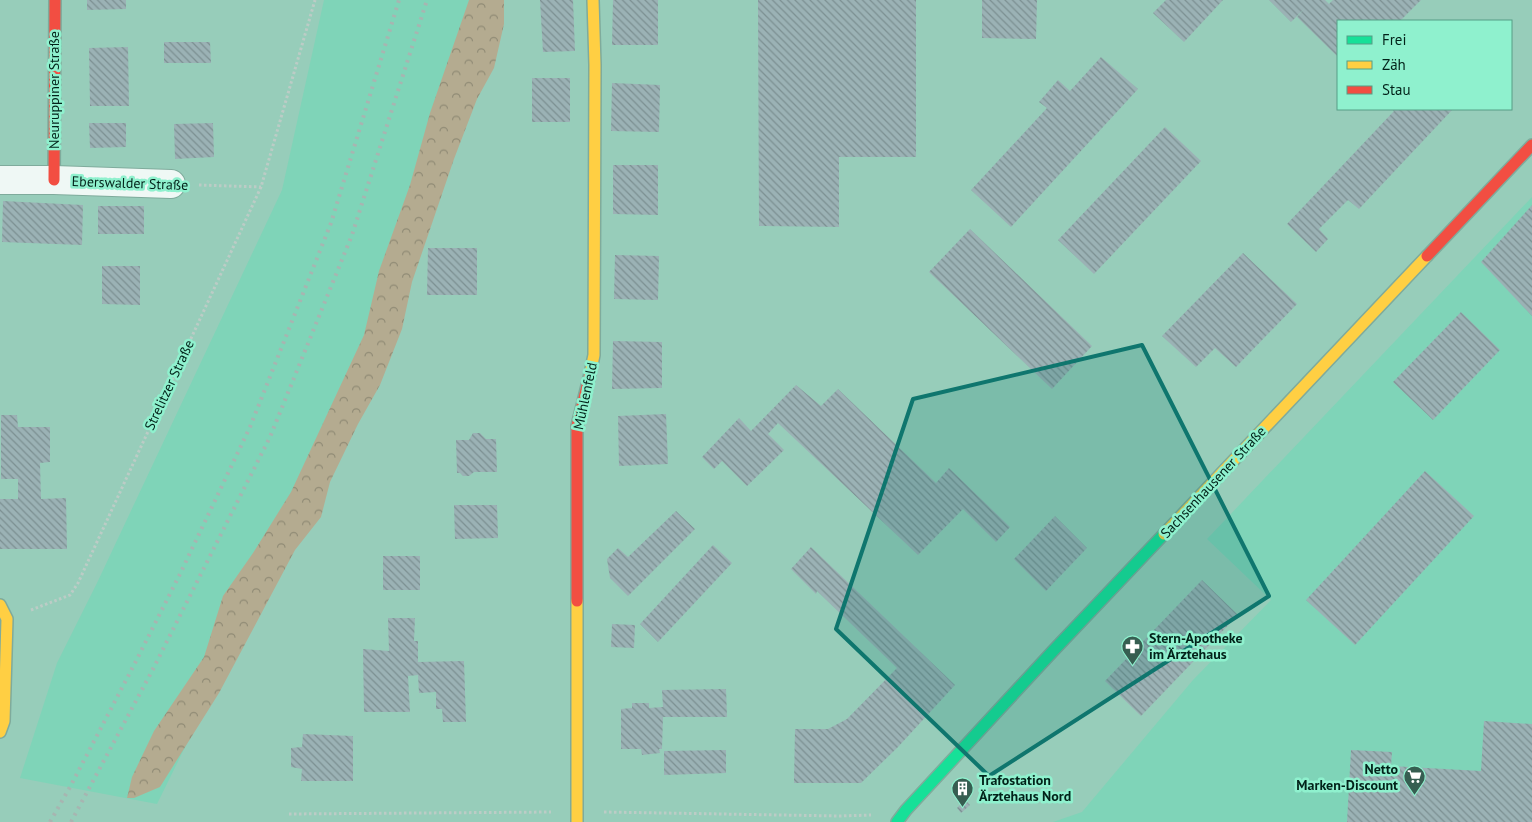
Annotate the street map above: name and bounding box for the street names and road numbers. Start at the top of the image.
street label: Neuruppiner Straße [45,31,63,149]
street label: Eberswalder Straße [71,172,189,194]
street label: Strelitzer Straße [140,337,198,433]
street label: Mühlenfeld [569,361,601,431]
street label: Sachsenhausener Straße [1156,422,1270,542]

